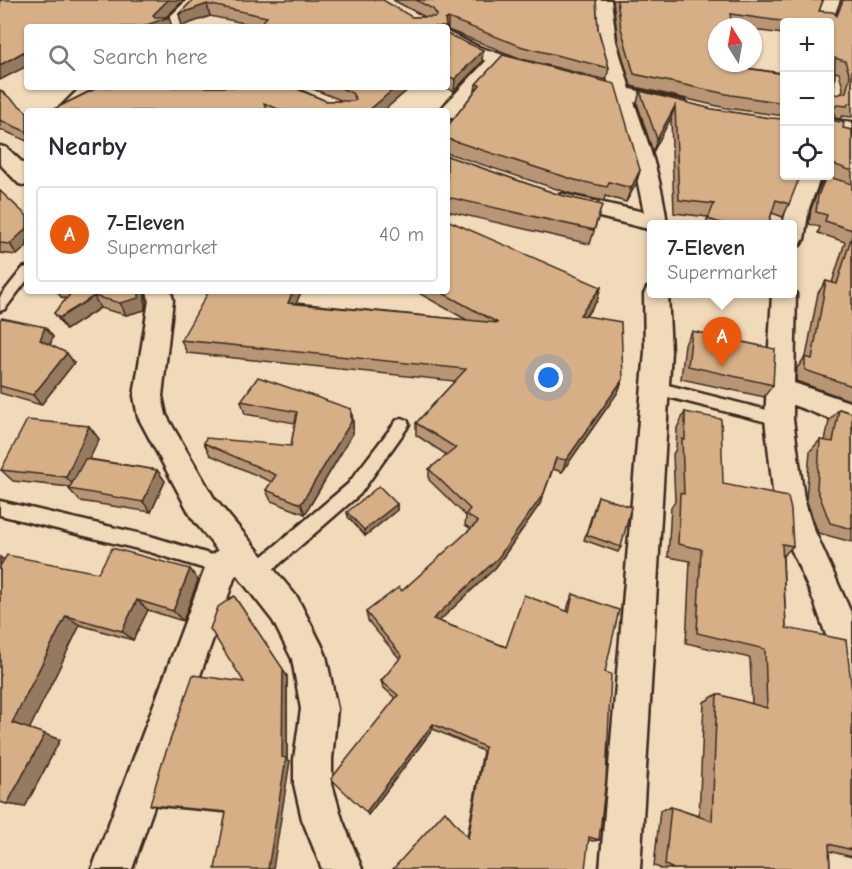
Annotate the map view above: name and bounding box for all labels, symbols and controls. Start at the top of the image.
north arrow [708,18,762,72]
map controls [780,18,834,180]
button: + [780,18,834,72]
search box [24,24,450,90]
icon: search [45,41,78,74]
text: Search here [93,44,208,70]
button: − [780,72,834,126]
button: locate [780,126,834,180]
text: Nearby [48,132,127,162]
text: 7-Eleven [107,210,185,236]
popup [647,220,797,298]
text: A [64,223,75,246]
text: 40 m [379,223,424,246]
text: 7-Eleven [667,235,745,261]
text: Supermarket [107,236,217,259]
text: Supermarket [667,261,777,284]
pin: A [702,318,742,367]
your location [534,363,563,392]

